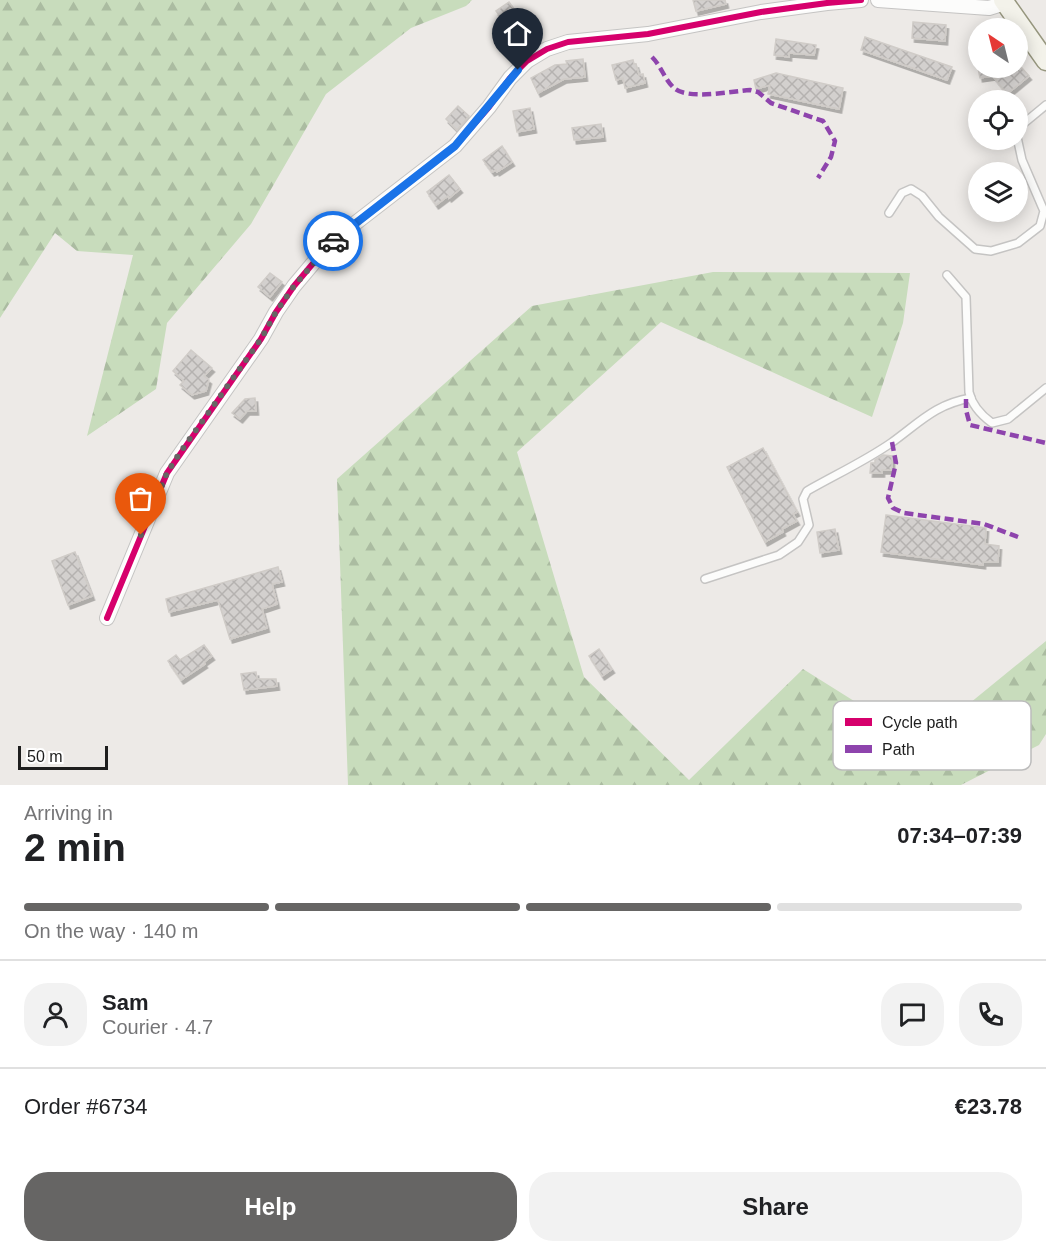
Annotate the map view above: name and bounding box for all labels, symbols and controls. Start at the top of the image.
pin [492,8,543,70]
icon: home [501,17,534,50]
north arrow [968,18,1028,78]
map controls [968,18,1028,222]
button: locate [968,90,1028,150]
button: layers [968,162,1028,222]
courier [303,211,363,271]
icon: car [317,225,350,258]
pin [115,473,166,535]
icon: bag [124,482,157,515]
legend [833,701,1031,770]
text: Cycle path [882,714,958,731]
text: Path [882,741,915,758]
scale bar [18,743,108,770]
text: 50 m [27,748,63,765]
text: Arriving in [24,802,113,824]
text: 07:34–07:39 [897,823,1022,848]
text: 2 min [24,826,126,869]
text: On the way · 140 m [24,920,199,942]
button: person [24,983,87,1046]
button: chat [881,983,944,1046]
button: phone [959,983,1022,1046]
text: Sam [102,990,148,1015]
text: Courier · 4.7 [102,1016,213,1038]
text: Order #6734 [24,1094,148,1119]
text: €23.78 [955,1094,1022,1119]
button: Help [24,1172,517,1241]
button: Share [529,1172,1022,1241]

